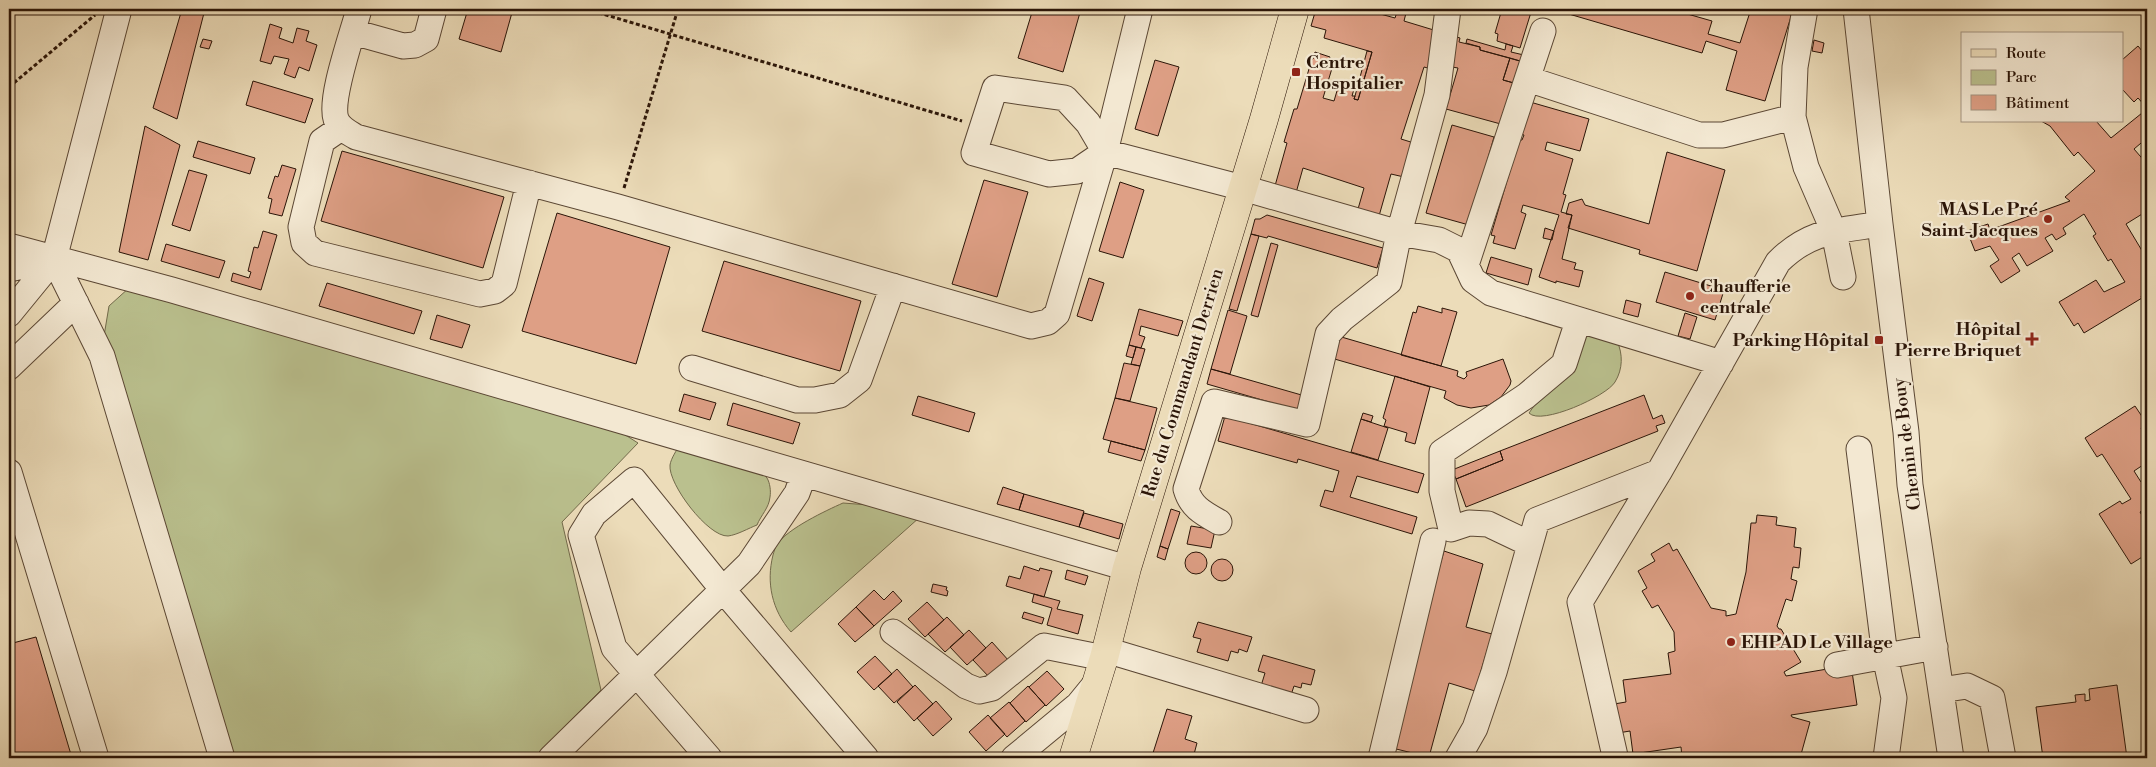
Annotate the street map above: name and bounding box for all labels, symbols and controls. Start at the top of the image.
legend [1961,32,2124,122]
text: Route [2006,44,2046,63]
place label: Centre Hospitalier [1306,51,1403,95]
marker: Centre Hospitalier [1290,66,1302,78]
text: Parc [2006,68,2037,87]
text: Bâtiment [2005,94,2070,113]
place label: MAS Le Pré Saint-Jacques [1921,198,2038,242]
marker: MAS Le Pré Saint-Jacques [2042,213,2054,225]
street label: Rue du Commandant Derrien [1137,265,1229,501]
place label: Chaufferie centrale [1700,275,1791,319]
marker: Chaufferie centrale [1684,290,1696,302]
place label: Hôpital Pierre Briquet [1895,318,2022,362]
place label: Parking Hôpital [1733,329,1869,352]
marker: Hôpital Pierre Briquet [2025,332,2039,346]
marker: Parking Hôpital [1873,334,1885,346]
street label: Chemin de Bouy [1887,376,1927,511]
place label: EHPAD Le Village [1741,631,1893,654]
marker: EHPAD Le Village [1725,636,1737,648]

